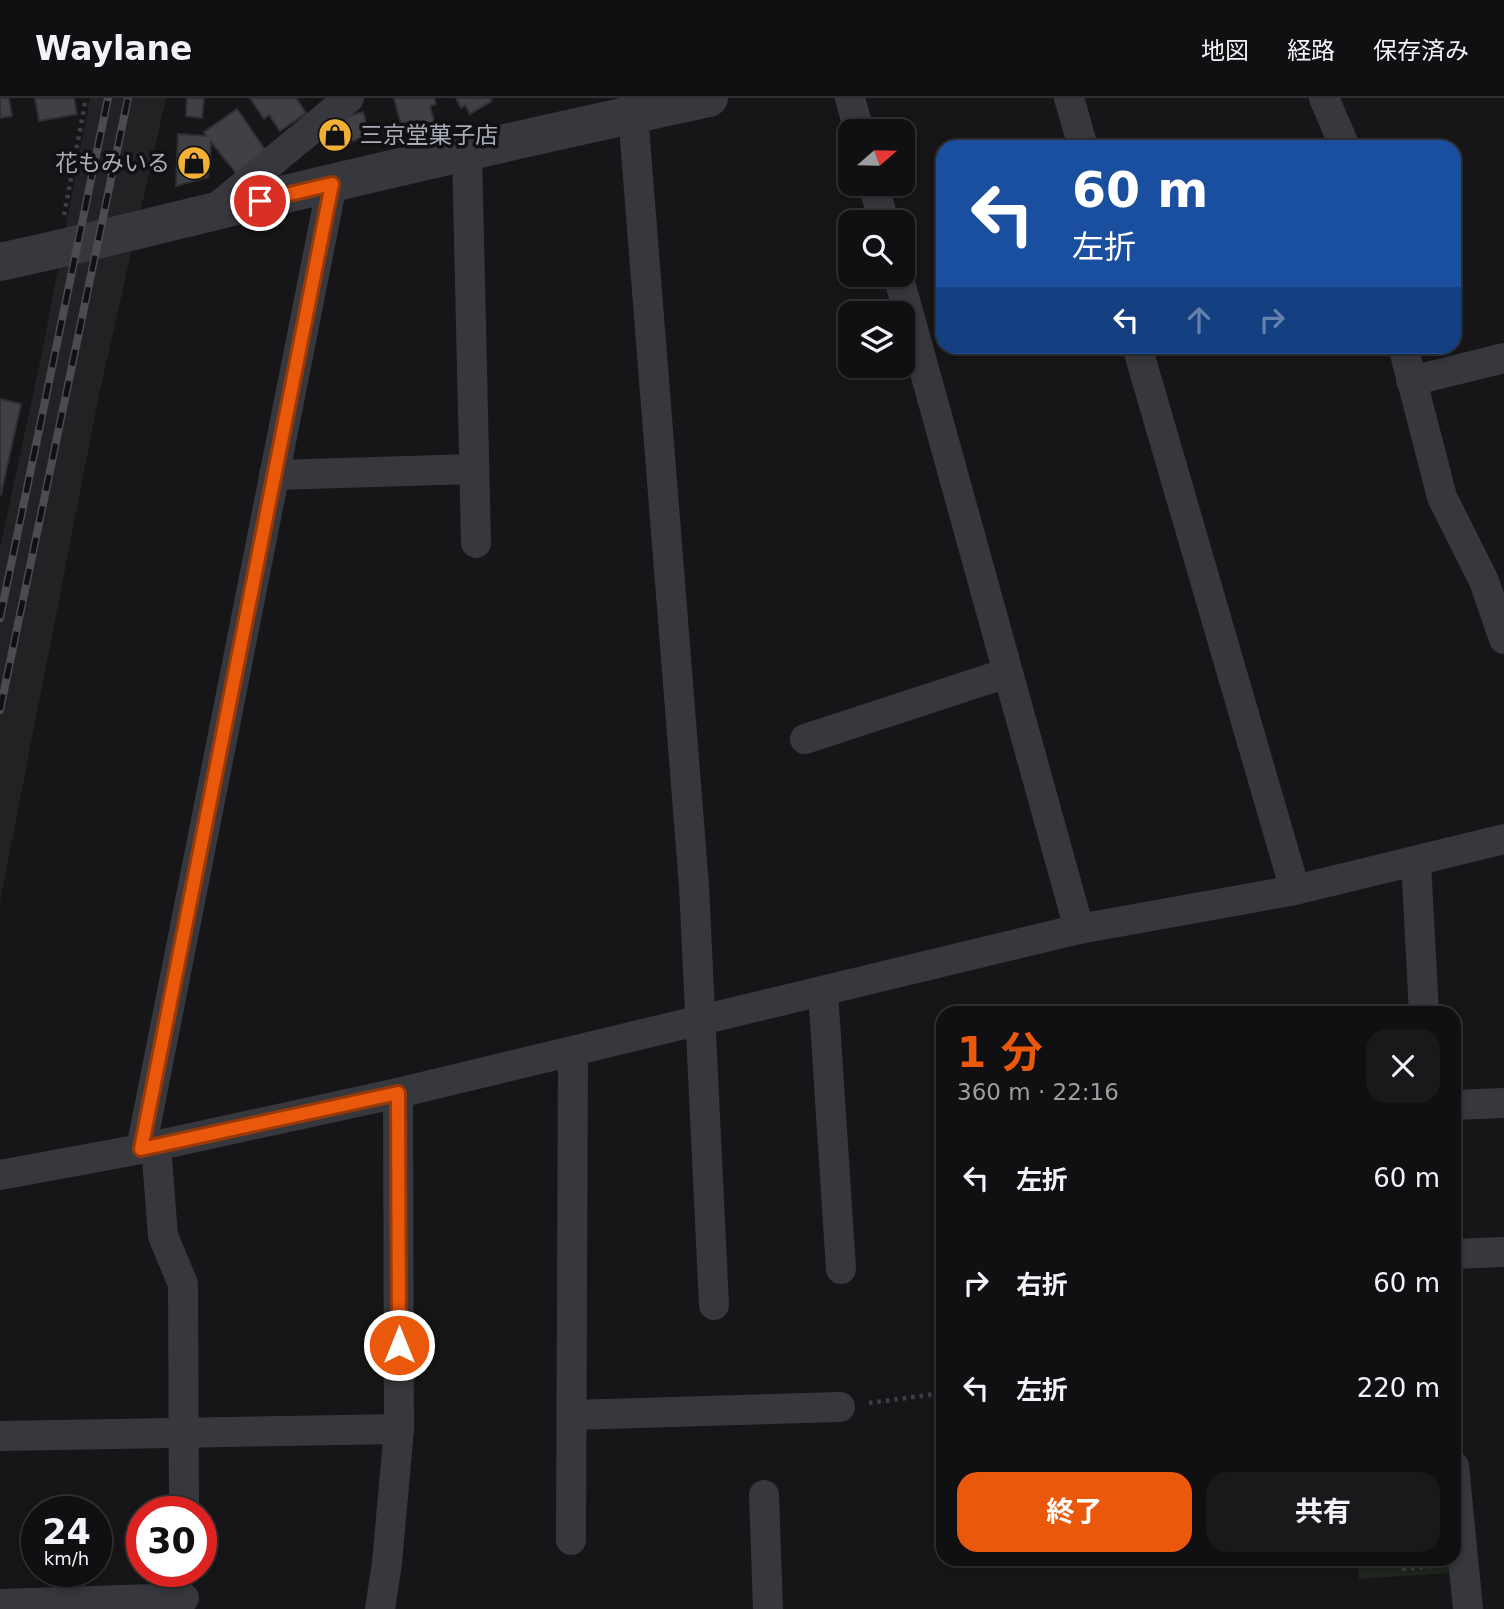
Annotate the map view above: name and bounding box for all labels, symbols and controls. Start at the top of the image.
text: Waylane [35,29,192,68]
text: 地図 [1201,37,1249,65]
text: 経路 [1287,37,1335,65]
text: 保存済み [1373,37,1469,65]
shop icon: 三京堂菓子店 [316,116,354,154]
north arrow [838,119,915,196]
map controls [838,119,915,378]
place label: 三京堂菓子店 [360,122,498,148]
shop icon: 花もみいる [175,144,213,182]
place label: 花もみいる [55,150,170,176]
text: 60 m [1072,162,1208,219]
icon: left [957,168,1048,259]
pin [230,171,290,231]
icon: arrive [241,182,279,220]
button: search [838,210,915,287]
text: 左折 [1072,228,1136,266]
button: layers [838,301,915,378]
icon: left [1107,301,1145,339]
icon: ahead [1180,301,1218,339]
icon: right [1253,301,1291,339]
text: 1 分 [957,1028,1043,1077]
button: close [1366,1029,1440,1103]
text: 360 m · 22:16 [957,1079,1119,1105]
icon: left [957,1159,995,1197]
text: 60 m [1373,1163,1440,1193]
text: 左折 [1016,1165,1068,1195]
icon: right [957,1264,995,1302]
text: 60 m [1373,1268,1440,1298]
text: 右折 [1016,1270,1068,1300]
position arrow [362,1308,436,1382]
icon: left [957,1369,995,1407]
text: 220 m [1357,1373,1440,1403]
text: 左折 [1016,1375,1068,1405]
button: 終了 [957,1472,1192,1552]
button: 共有 [1206,1472,1440,1552]
speed limit sign: 30 [126,1496,217,1587]
text: 24 [42,1512,91,1552]
text: km/h [44,1548,89,1569]

